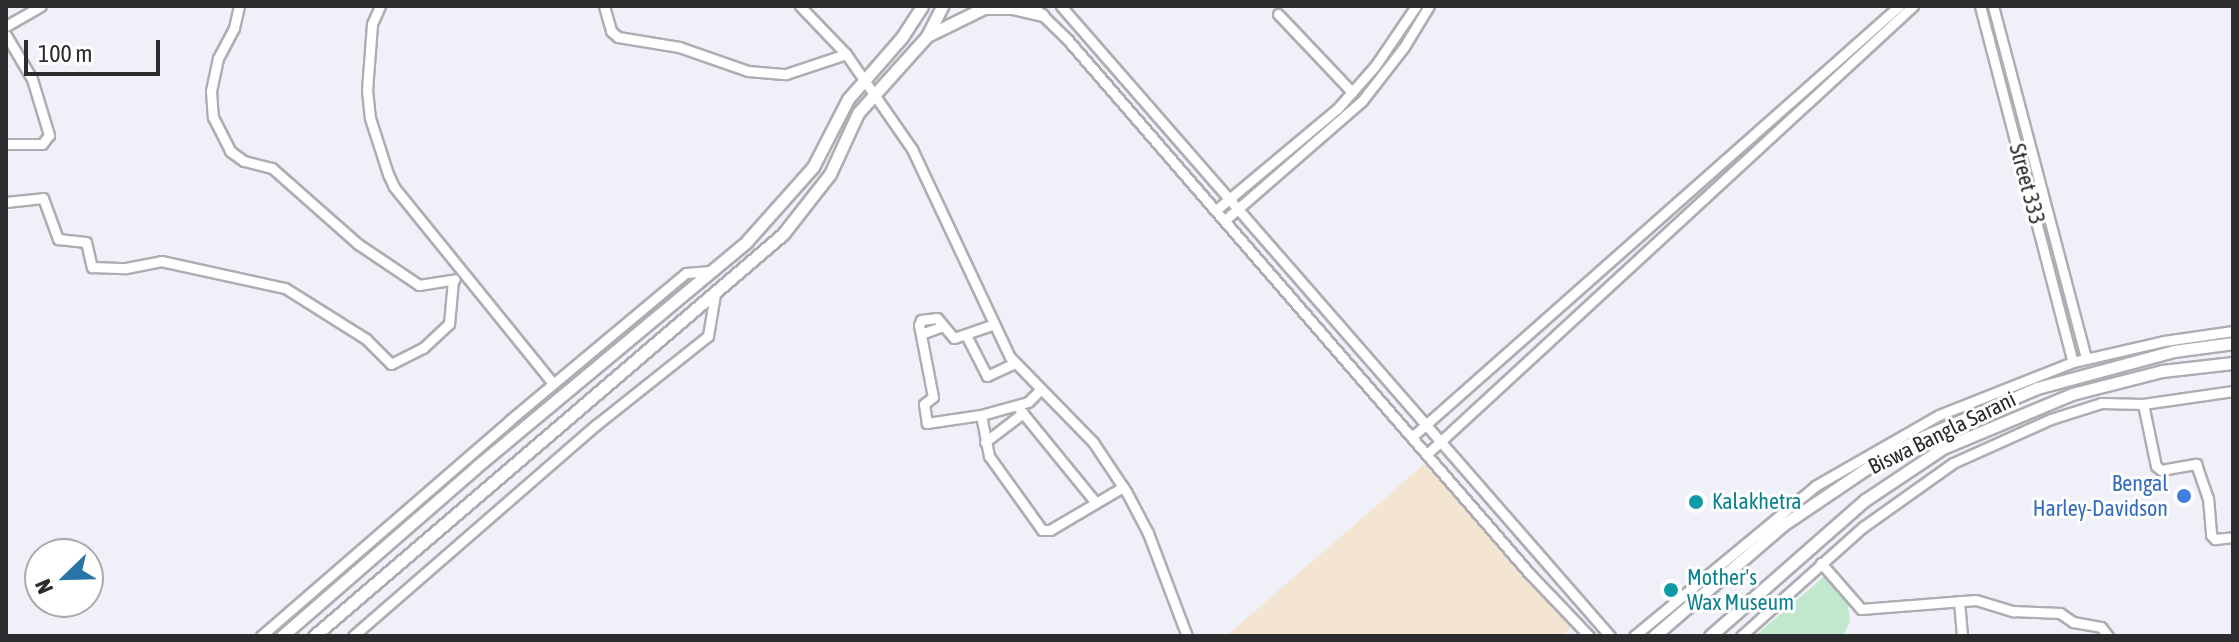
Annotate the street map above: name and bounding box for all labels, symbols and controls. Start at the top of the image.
scale bar [28,24,164,74]
text: 100 m [38,40,92,67]
street label: Street 333 [2004,141,2050,227]
street label: Biswa Bangla Sarani [1864,386,2020,480]
place label: Bengal Harley-Davidson [2033,470,2168,522]
marker: Bengal Harley-Davidson [2175,487,2193,505]
place label: Kalakhetra [1712,489,1802,515]
marker: Kalakhetra [1687,493,1705,511]
north arrow [24,538,104,618]
place label: Mother's Wax Museum [1687,564,1794,616]
text: N [29,576,58,598]
marker: Mother's Wax Museum [1662,581,1680,599]

